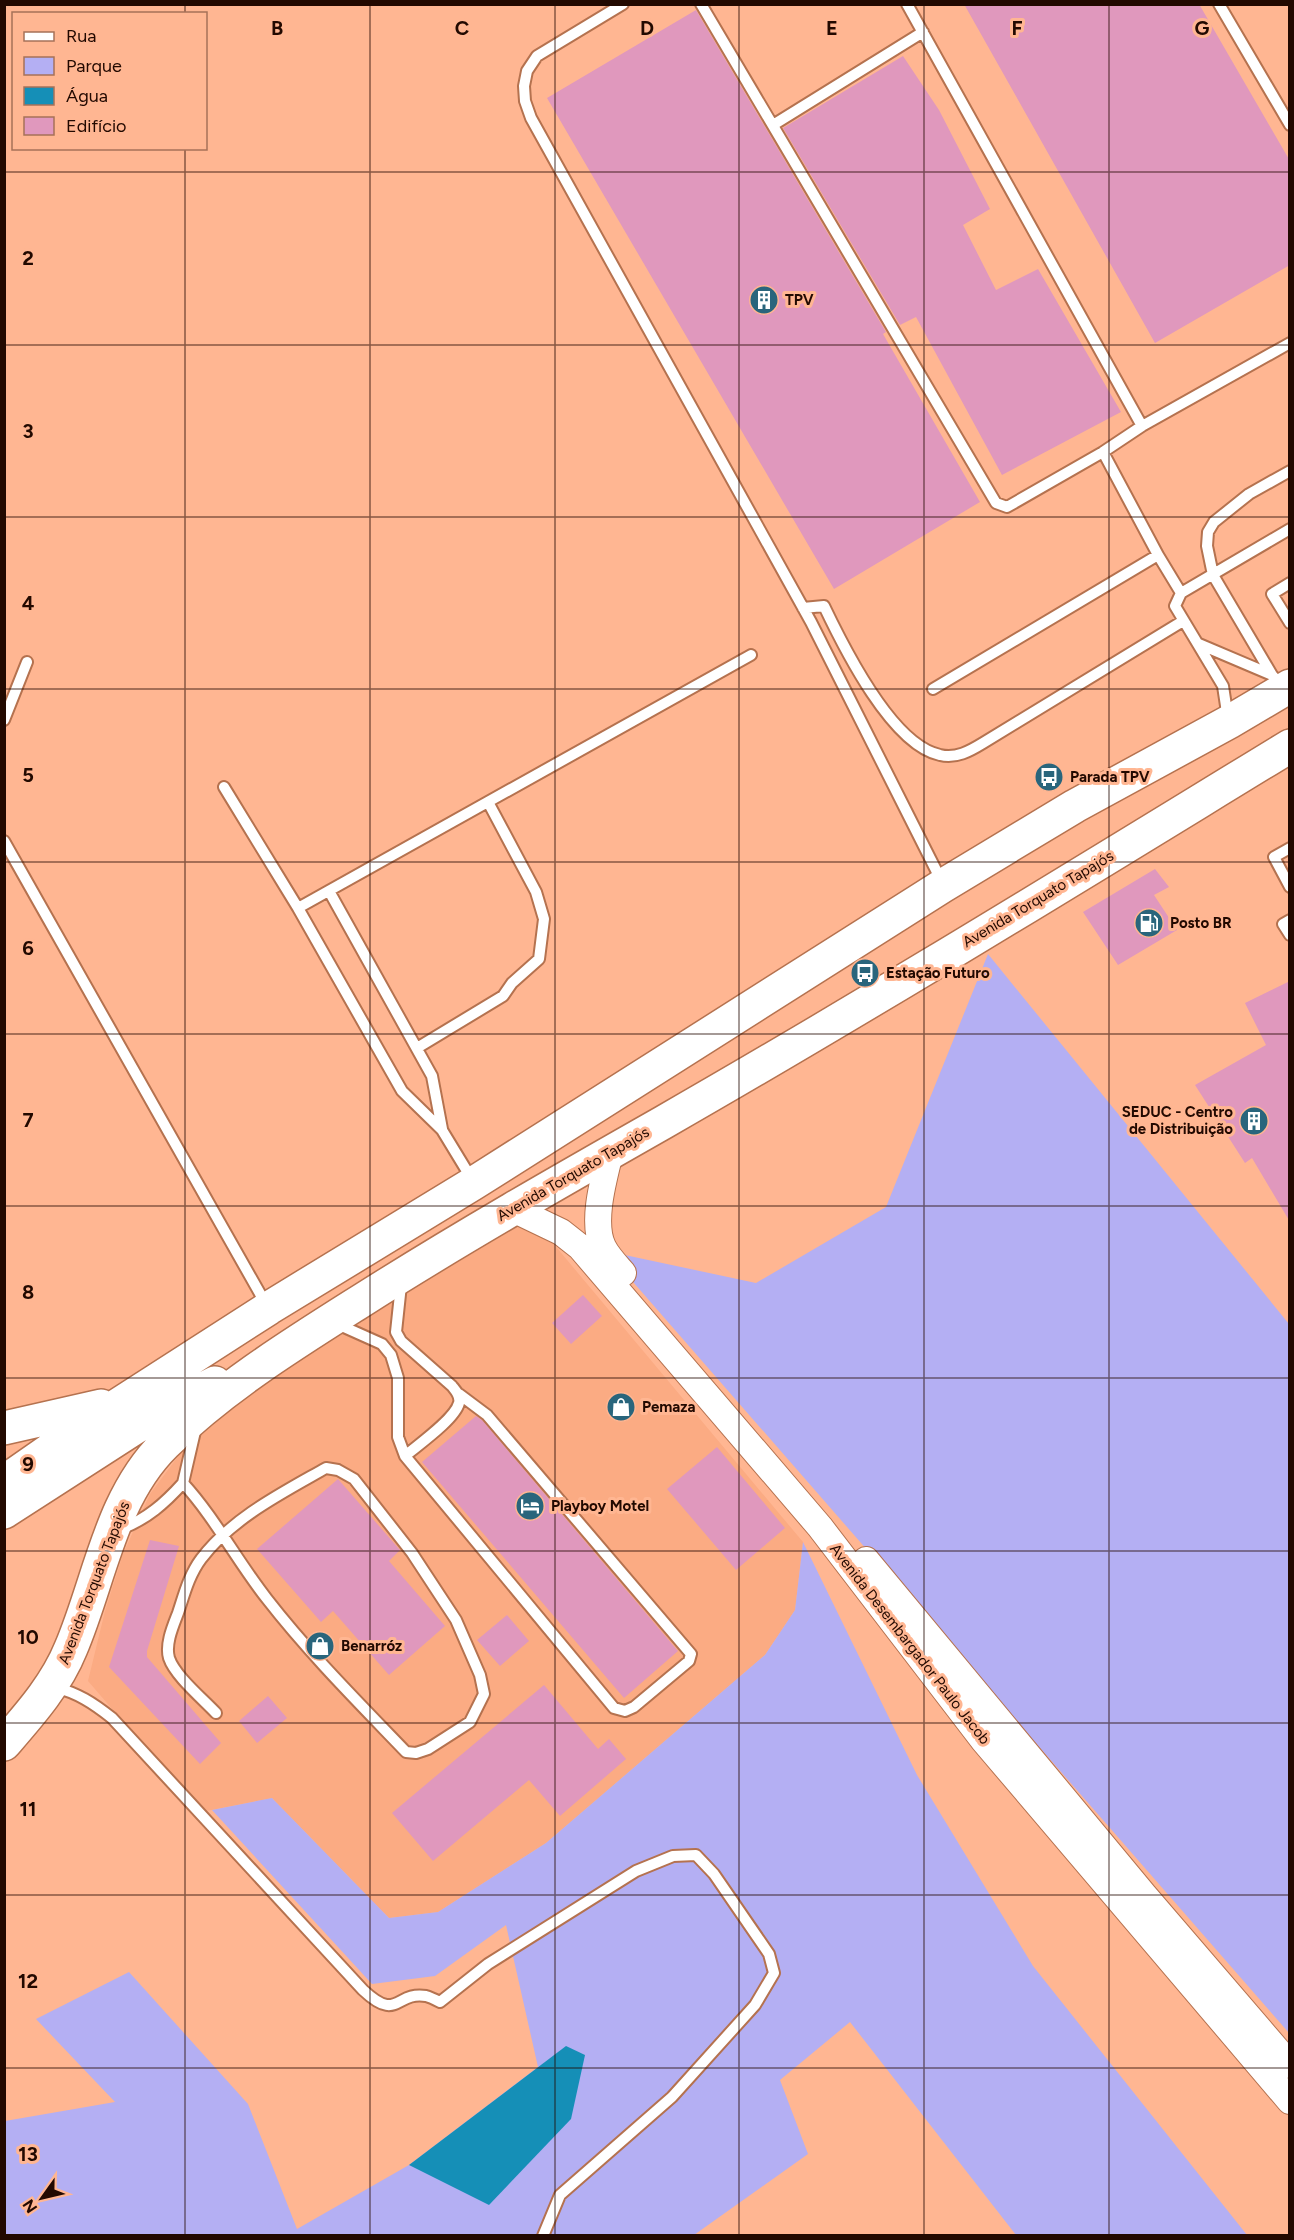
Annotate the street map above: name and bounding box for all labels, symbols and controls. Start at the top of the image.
legend [12,12,207,150]
text: B [271,16,283,40]
text: C [455,16,469,40]
text: D [640,16,654,40]
text: E [826,16,838,40]
text: F [1011,16,1023,40]
text: G [1195,16,1210,40]
text: Rua [66,25,97,47]
text: Parque [66,55,122,77]
text: Água [66,85,108,107]
text: Edifício [66,115,127,137]
text: 2 [22,246,34,270]
building icon: TPV [748,284,780,316]
place label: TPV [785,291,814,309]
text: 3 [22,419,34,443]
text: 4 [22,591,35,615]
bus stop icon: Parada TPV [1033,761,1065,793]
text: 5 [22,763,34,787]
place label: Parada TPV [1070,768,1150,786]
street label: Avenida Torquato Tapajós [959,847,1117,951]
fuel station icon: Posto BR [1133,907,1165,939]
place label: Posto BR [1170,914,1232,932]
text: 6 [22,936,34,960]
bus stop icon: Estação Futuro [849,957,881,989]
place label: Estação Futuro [886,964,990,982]
place label: SEDUC - Centro de Distribuição [1122,1103,1233,1138]
building icon: SEDUC - Centro de Distribuição [1238,1105,1270,1137]
text: 7 [22,1108,34,1132]
street label: Avenida Torquato Tapajós [494,1123,652,1225]
text: 8 [22,1280,34,1304]
shop icon: Pemaza [605,1391,637,1423]
place label: Pemaza [642,1398,695,1416]
text: 9 [22,1452,34,1476]
hotel icon: Playboy Motel [514,1490,546,1522]
place label: Playboy Motel [551,1497,649,1515]
street label: Avenida Torquato Tapajós [55,1499,133,1667]
street label: Avenida Desembargador Paulo Jacob [826,1540,994,1748]
text: 10 [17,1625,39,1649]
shop icon: Benarróz [304,1630,336,1662]
place label: Benarróz [341,1637,402,1655]
text: 11 [20,1797,36,1821]
text: 12 [18,1969,38,1993]
text: 13 [18,2142,38,2166]
north arrow [12,2168,72,2228]
text: N [19,2196,41,2217]

